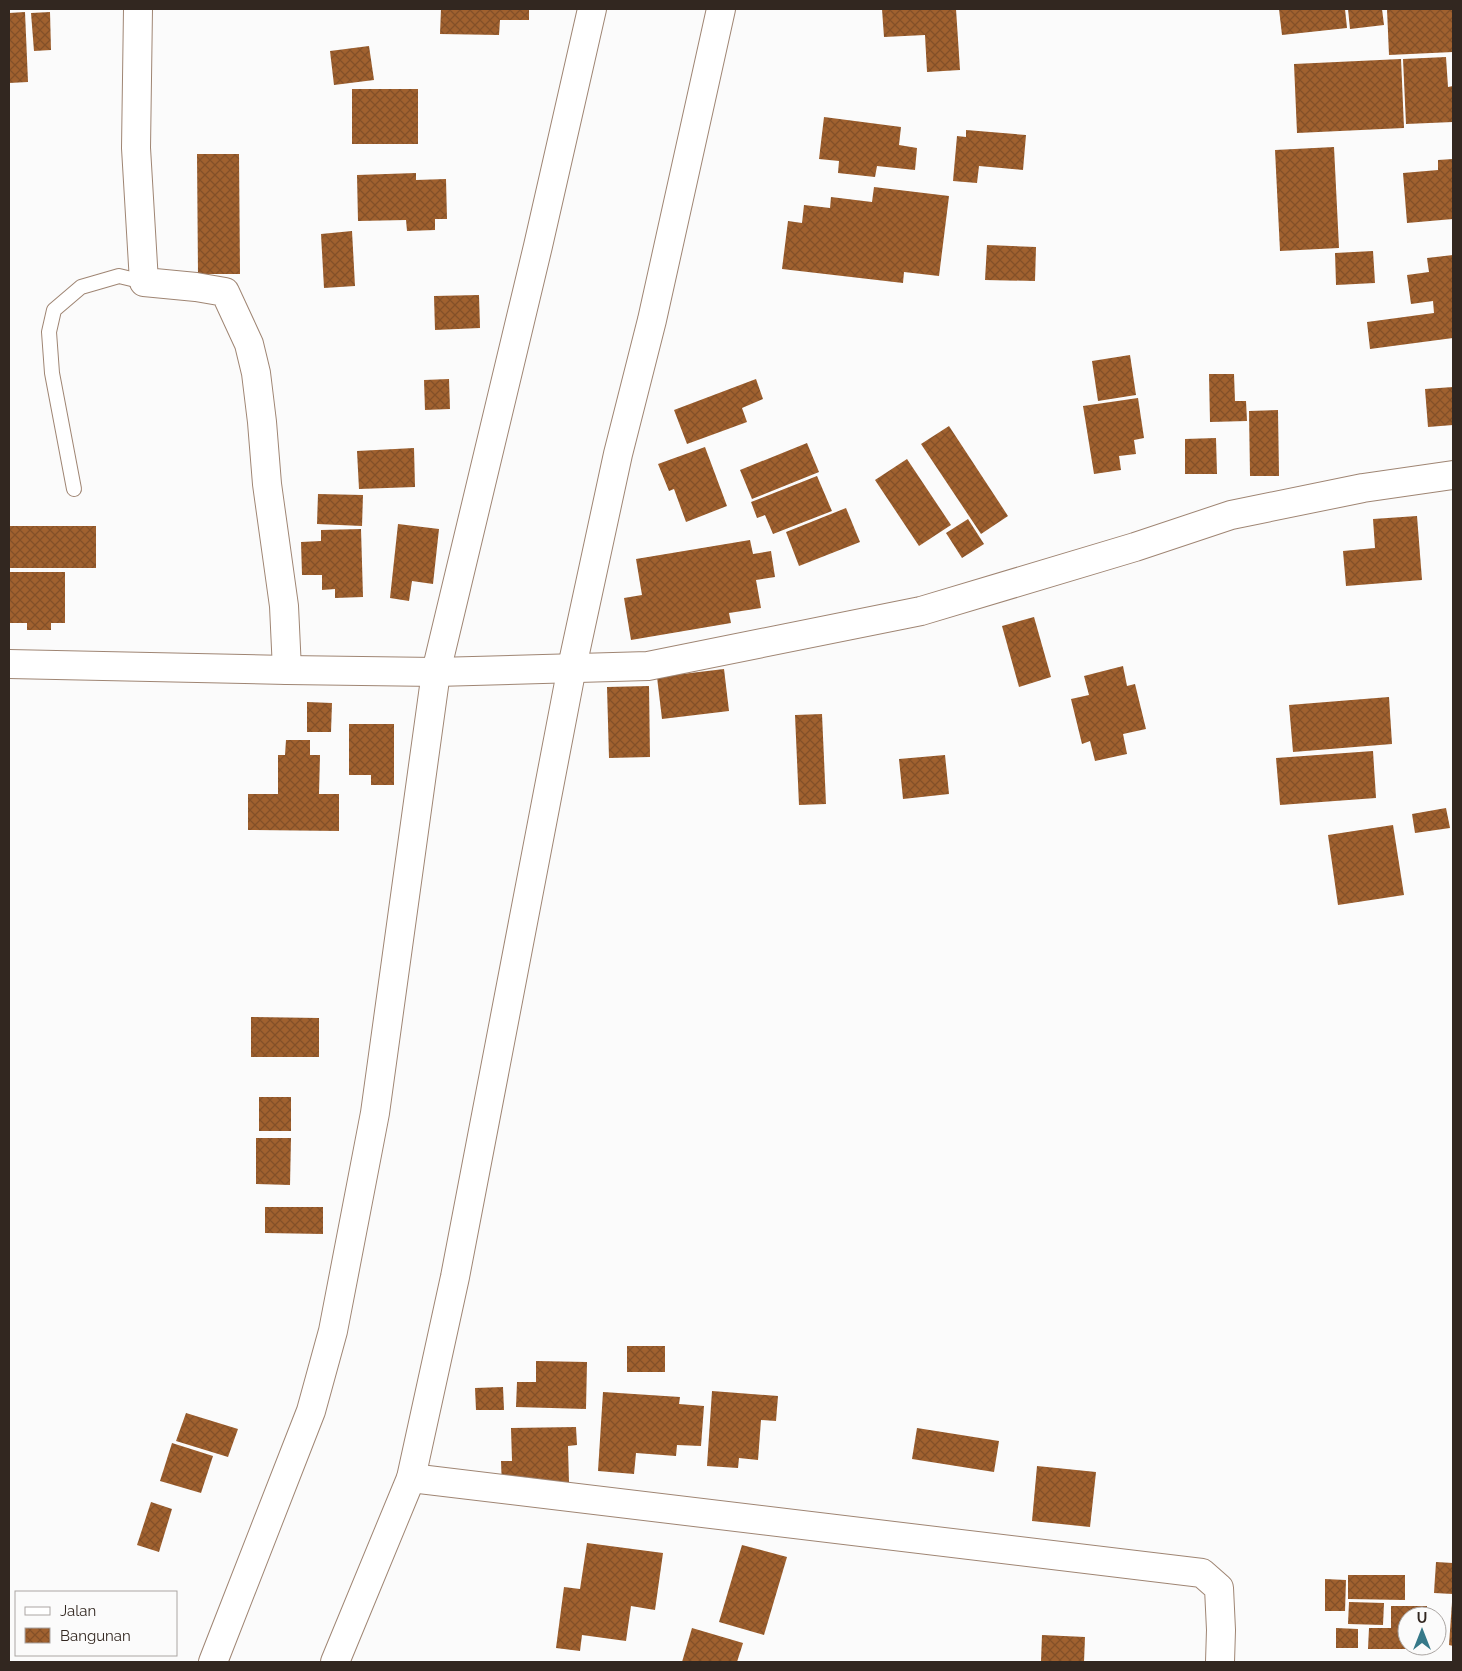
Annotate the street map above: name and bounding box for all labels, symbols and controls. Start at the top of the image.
legend [15,1591,178,1656]
text: Jalan [60,1602,96,1620]
north arrow [1397,1606,1447,1656]
text: U [1417,1610,1427,1626]
text: Bangunan [60,1627,131,1645]

